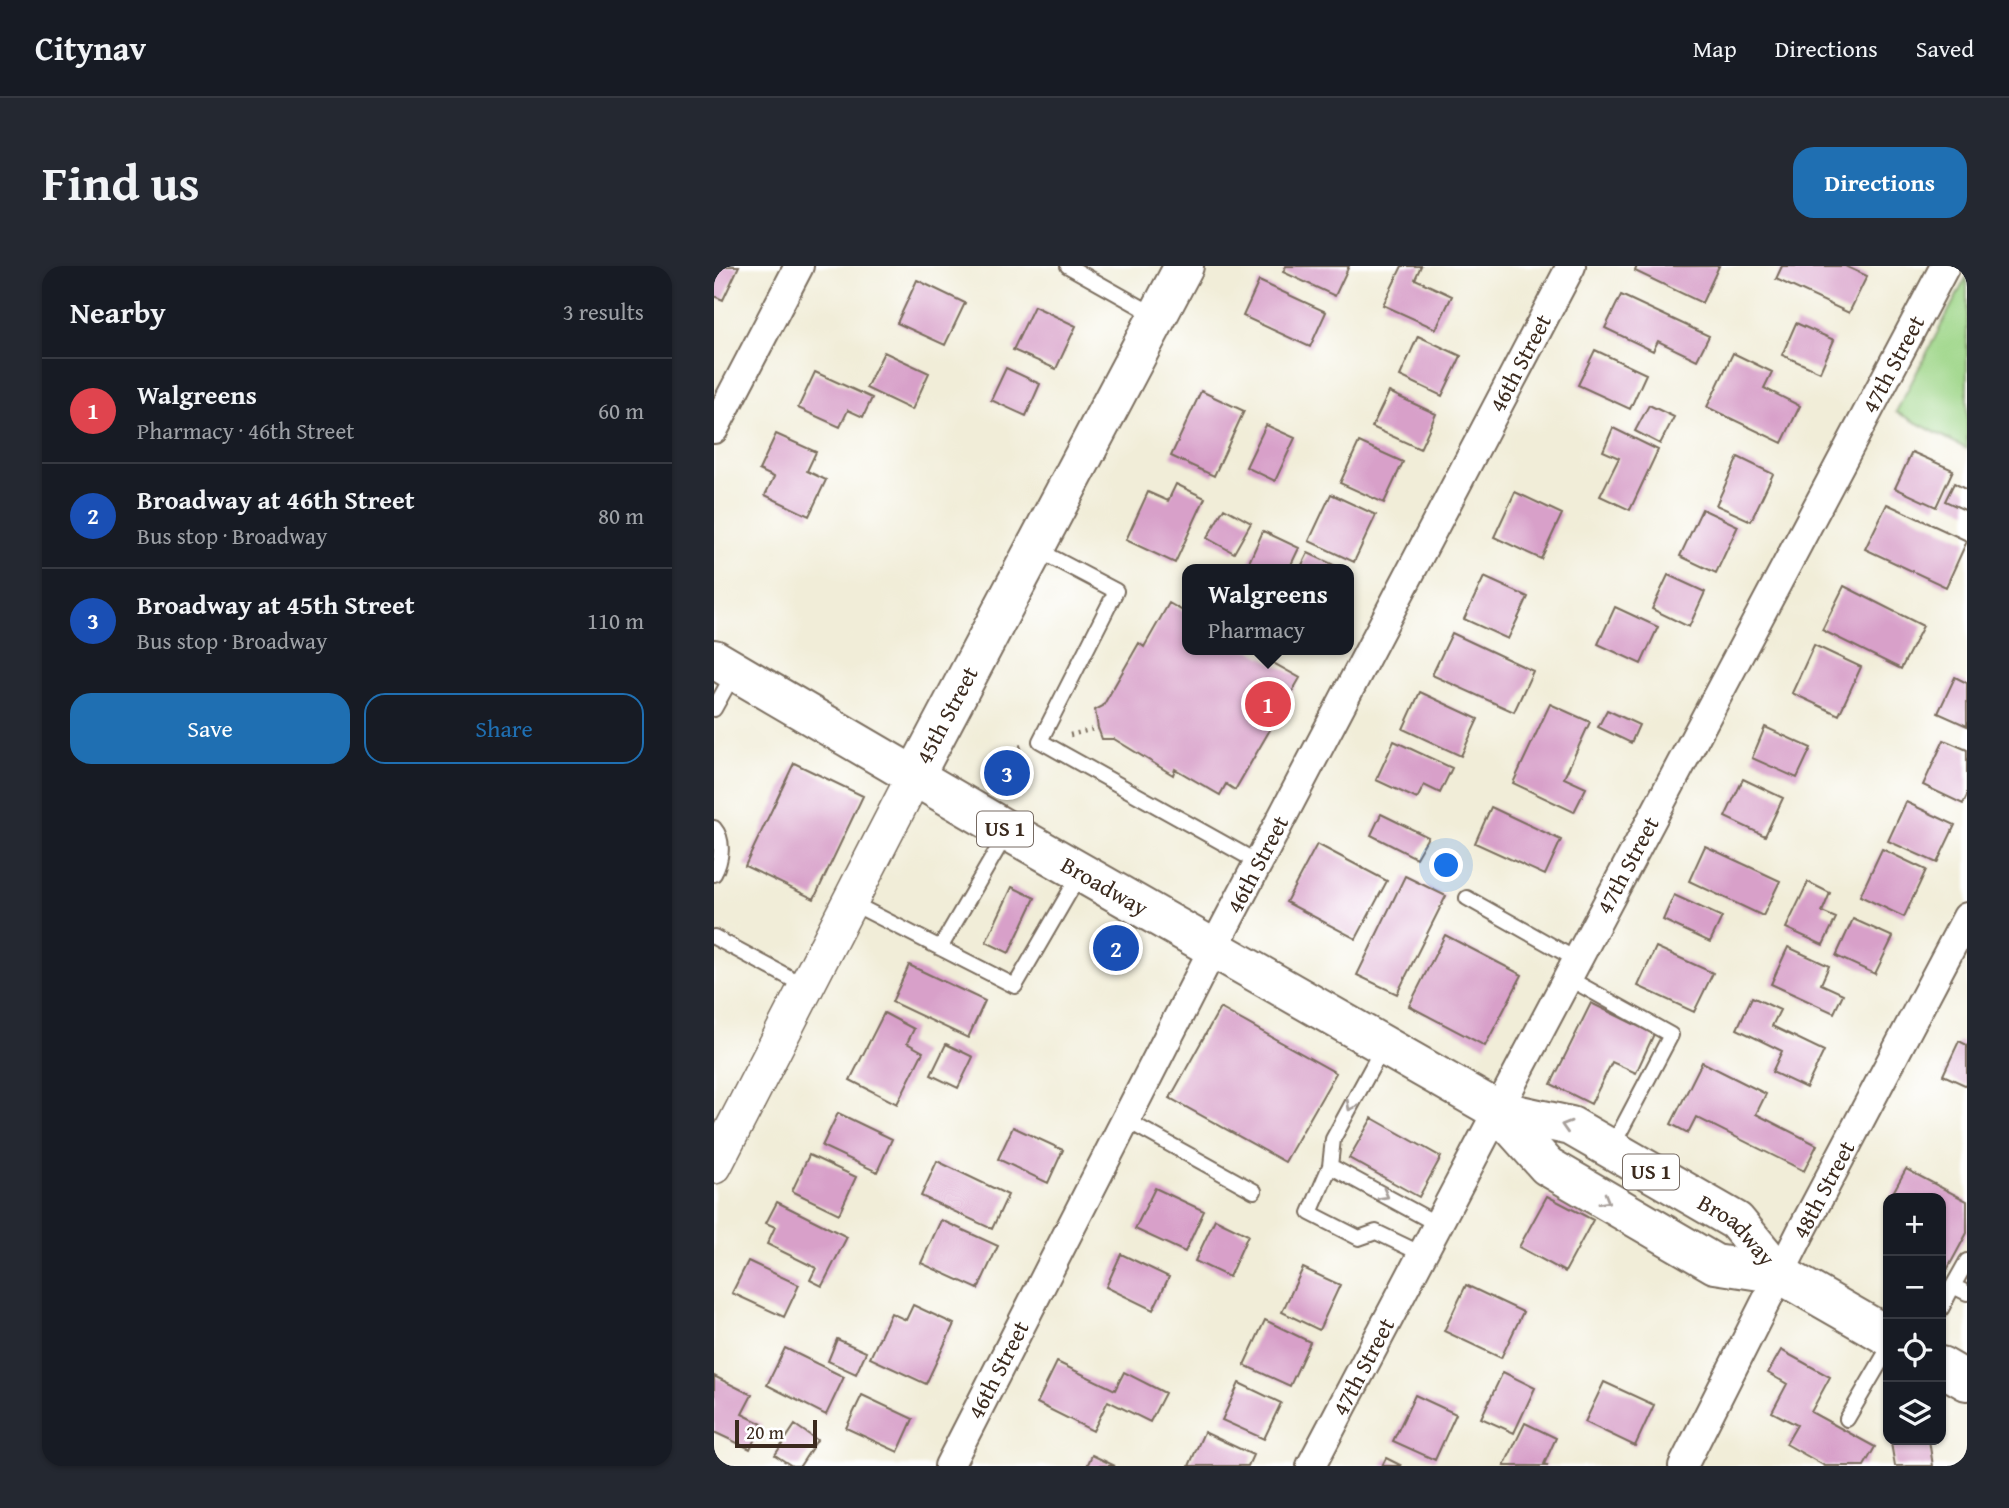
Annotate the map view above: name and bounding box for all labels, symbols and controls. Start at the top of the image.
text: Citynav [35,24,146,72]
text: Map [1693,31,1737,66]
text: Directions [1775,31,1878,66]
text: Saved [1916,31,1974,66]
text: Find us [42,146,200,218]
button: Directions [1793,147,1967,218]
text: Nearby [70,290,166,334]
text: 3 results [563,295,644,328]
street label: 46th Street [1480,308,1559,418]
street label: 47th Street [1853,309,1932,419]
text: Walgreens [137,375,257,414]
text: 1 [87,394,99,427]
text: 60 m [598,394,644,427]
text: Pharmacy · 46th Street [137,414,354,447]
text: Broadway at 46th Street [137,480,415,519]
text: 2 [87,499,99,532]
text: 80 m [598,499,644,532]
text: Bus stop · Broadway [137,519,327,552]
popup [1182,564,1354,655]
text: Walgreens [1208,574,1328,613]
text: Broadway at 45th Street [137,585,415,624]
text: 3 [87,604,99,637]
text: 110 m [587,604,644,637]
text: Pharmacy [1208,613,1305,646]
text: Bus stop · Broadway [137,624,327,657]
street label: 45th Street [907,660,986,770]
pin: 1 [1245,678,1291,730]
button: Save [70,693,350,764]
button: Share [364,693,644,764]
pin: 3 [984,747,1030,799]
street label: 46th Street [1218,809,1296,919]
street label: 47th Street [1588,810,1667,920]
road number: US 1 [977,812,1033,846]
street label: Broadway [1055,848,1155,924]
your location [1429,848,1463,882]
pin: 2 [1093,922,1139,974]
one-way arrow [1346,1098,1359,1111]
one-way arrow [1560,1119,1572,1134]
street label: 48th Street [1783,1135,1862,1244]
road number: US 1 [1623,1154,1679,1189]
street label: Broadway [1692,1186,1784,1273]
one-way arrow [1377,1187,1389,1200]
one-way arrow [1598,1191,1611,1204]
map controls [1883,1193,1946,1445]
button: + [1883,1193,1946,1256]
button: − [1883,1256,1946,1319]
street label: 47th Street [1323,1312,1402,1421]
street label: 46th Street [959,1315,1037,1425]
button: locate [1883,1319,1946,1382]
button: layers [1883,1382,1946,1445]
scale bar [735,1417,817,1449]
text: 20 m [746,1418,784,1446]

